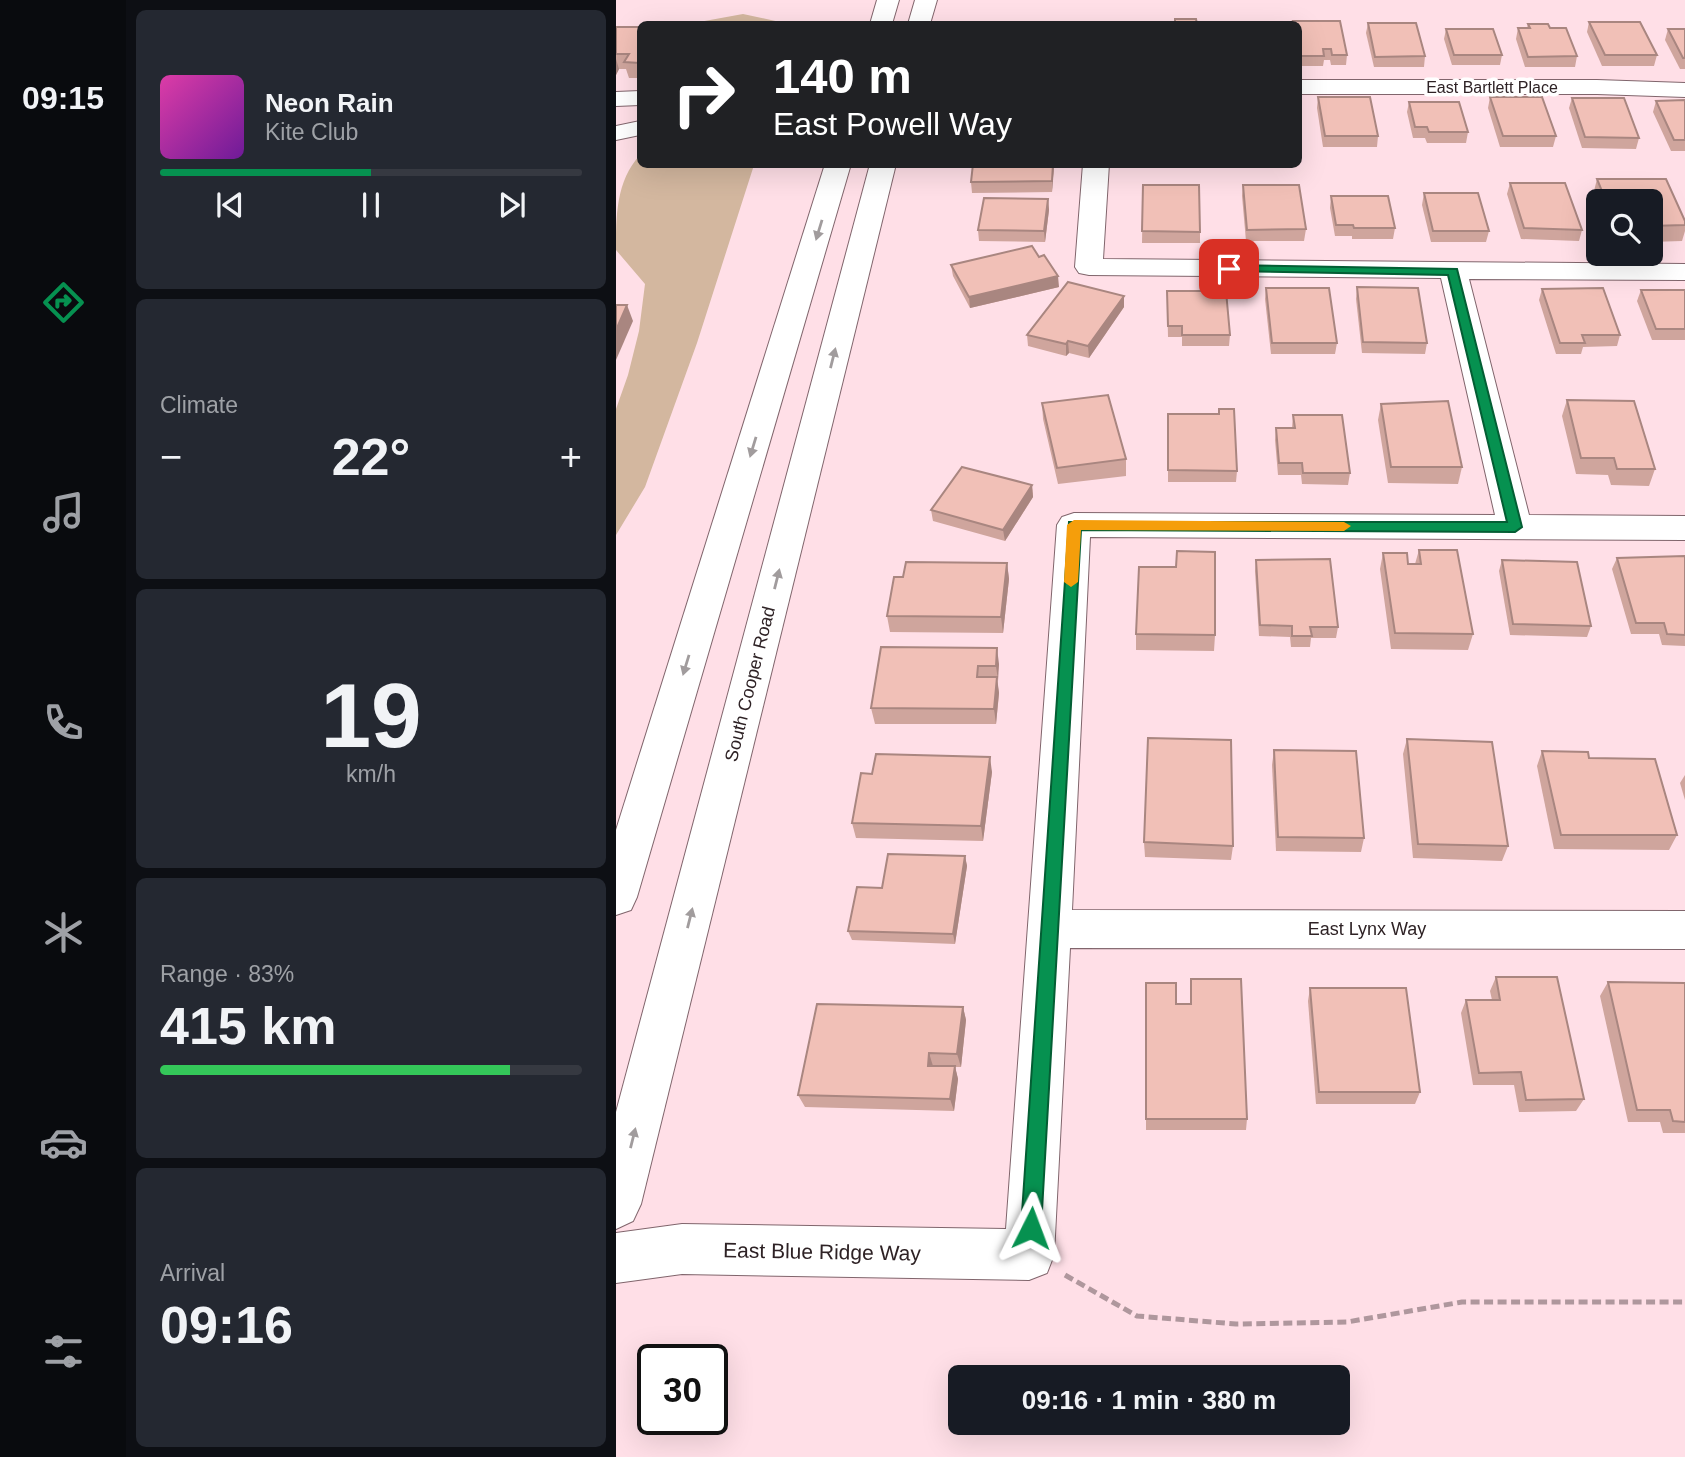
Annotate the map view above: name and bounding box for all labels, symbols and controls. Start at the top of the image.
icon: right [658,49,749,140]
text: 140 m [773,49,912,103]
street label: East Bartlett Place [1426,79,1558,96]
text: 09:15 [22,80,104,116]
text: Neon Rain [265,88,394,118]
text: East Powell Way [773,106,1012,142]
text: Kite Club [265,119,358,145]
icon: previous [211,186,249,224]
icon: pause [352,186,390,224]
icon: next [493,186,531,224]
map controls [1586,189,1663,266]
button: search [1586,189,1663,266]
one-way arrow [813,220,823,241]
pin [1199,239,1259,299]
icon: arrive [1210,250,1248,288]
icon: directions [39,278,88,327]
one-way arrow [829,348,839,369]
text: Climate [160,392,238,418]
text: 22° [332,428,410,486]
text: − [160,436,182,478]
text: + [560,436,582,478]
one-way arrow [747,437,757,458]
icon: music [39,488,88,537]
one-way arrow [772,568,783,590]
street label: South Cooper Road [721,604,779,764]
one-way arrow [681,655,691,676]
text: 19 [320,665,422,766]
icon: phone [39,698,88,747]
text: km/h [346,761,396,787]
one-way arrow [685,907,696,929]
icon: climate [39,908,88,957]
street label: East Lynx Way [1308,919,1426,939]
text: Range · 83% [160,961,294,987]
text: 415 km [160,997,336,1055]
icon: car [39,1118,88,1167]
one-way arrow [628,1127,639,1149]
position arrow [994,1191,1068,1265]
street label: East Blue Ridge Way [723,1238,922,1265]
text: Arrival [160,1260,225,1286]
text: 09:16 [160,1296,293,1354]
icon: filters [39,1327,88,1376]
speed limit sign: 30 [637,1344,728,1435]
text: 09:16 · 1 min · 380 m [1022,1385,1276,1415]

